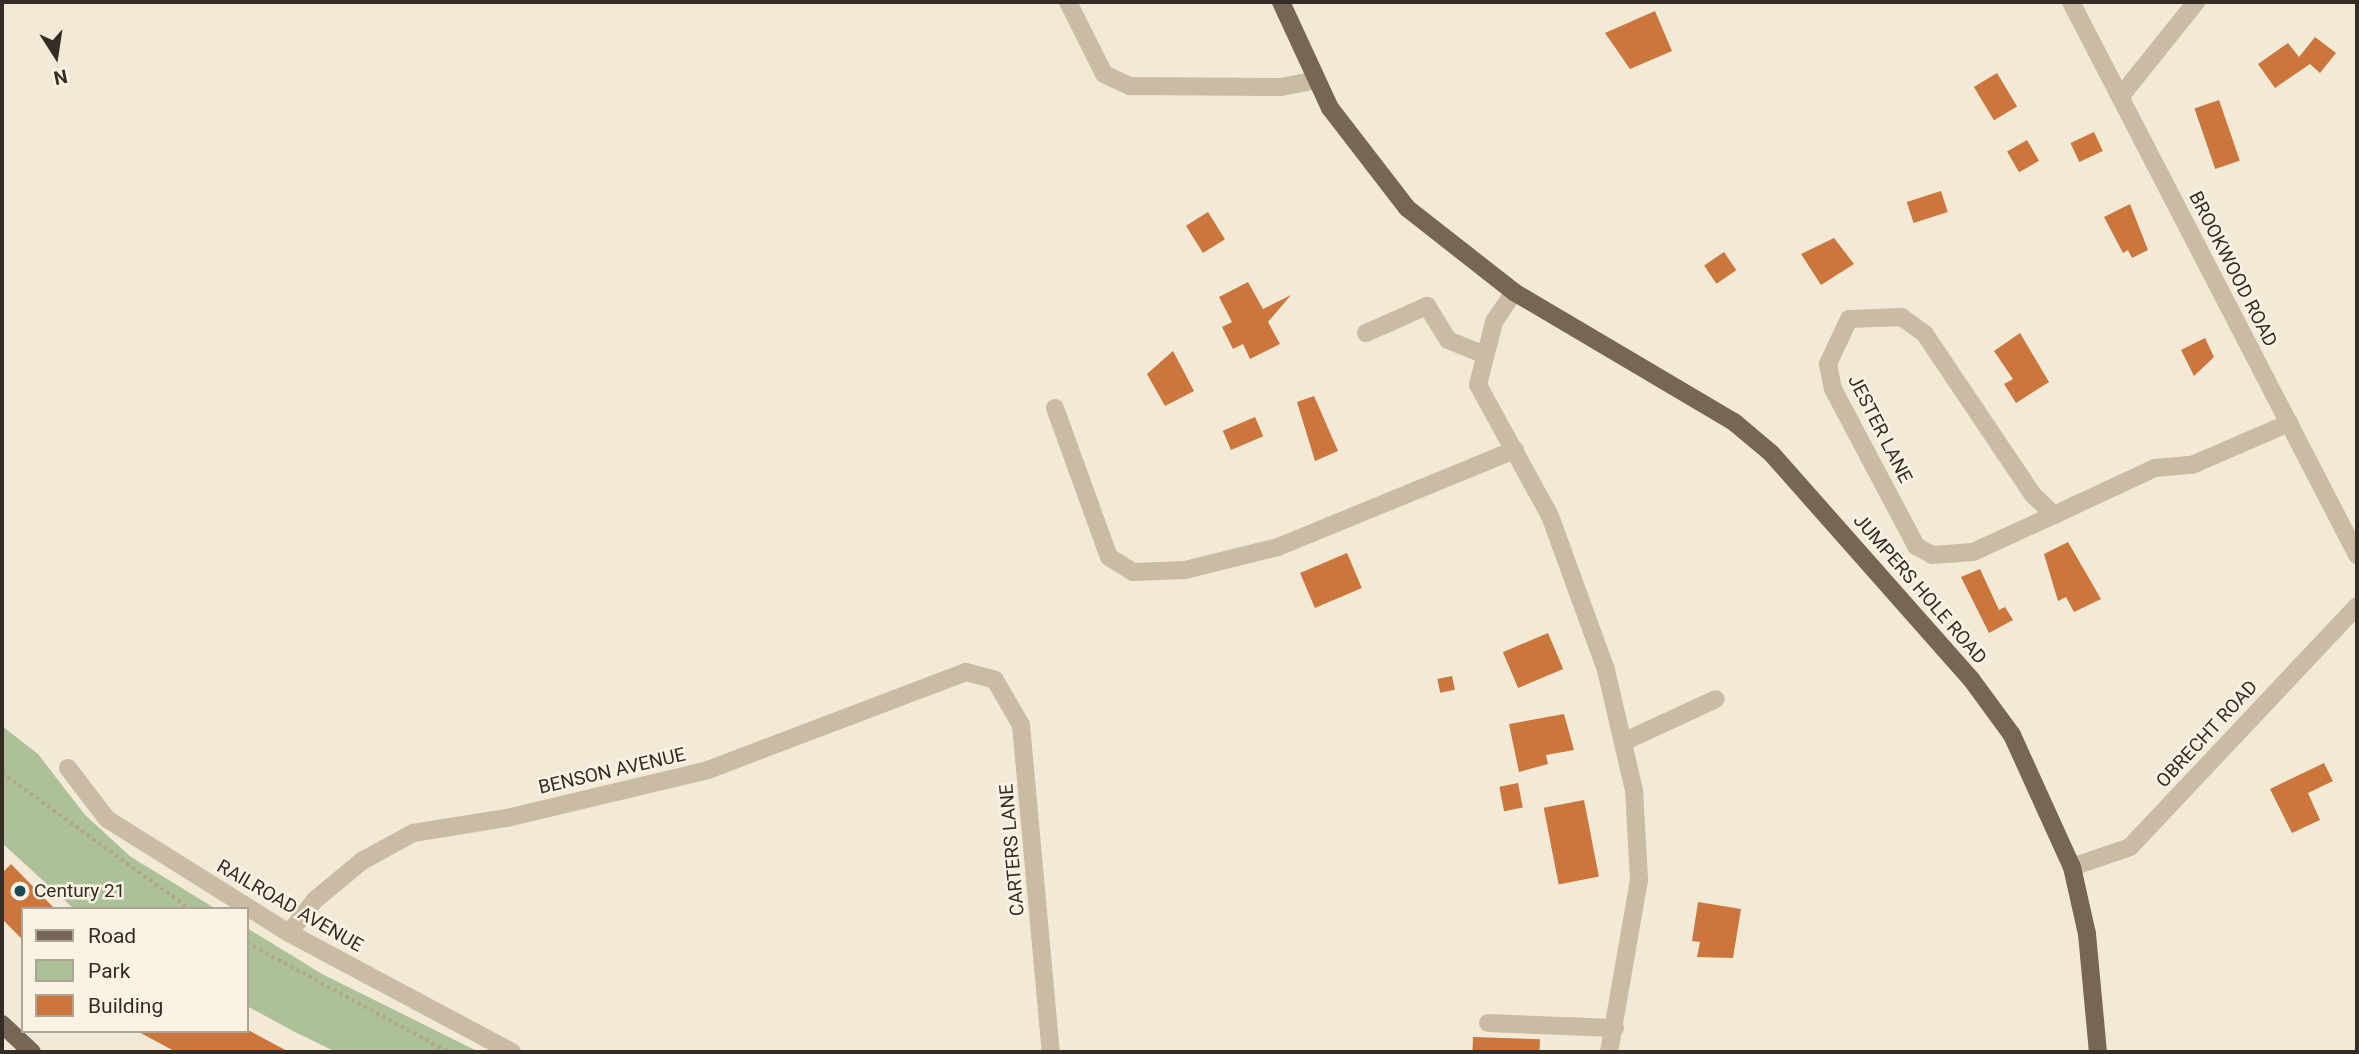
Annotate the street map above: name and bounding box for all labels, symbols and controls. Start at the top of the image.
north arrow [21,21,91,91]
text: N [52,64,69,90]
street label: BROOKWOOD ROAD [2184,188,2282,350]
street label: JESTER LANE [1843,371,1917,487]
street label: JUMPERS HOLE ROAD [1849,509,1991,669]
street label: OBRECHT ROAD [2151,676,2263,792]
street label: BENSON AVENUE [536,743,688,799]
street label: CARTERS LANE [995,783,1029,917]
street label: RAILROAD AVENUE [213,855,367,957]
place label: Century 21 [34,880,125,902]
marker: Century 21 [12,883,28,899]
legend [21,907,248,1033]
text: Road [88,924,136,948]
text: Park [88,959,130,983]
text: Building [88,994,163,1018]

